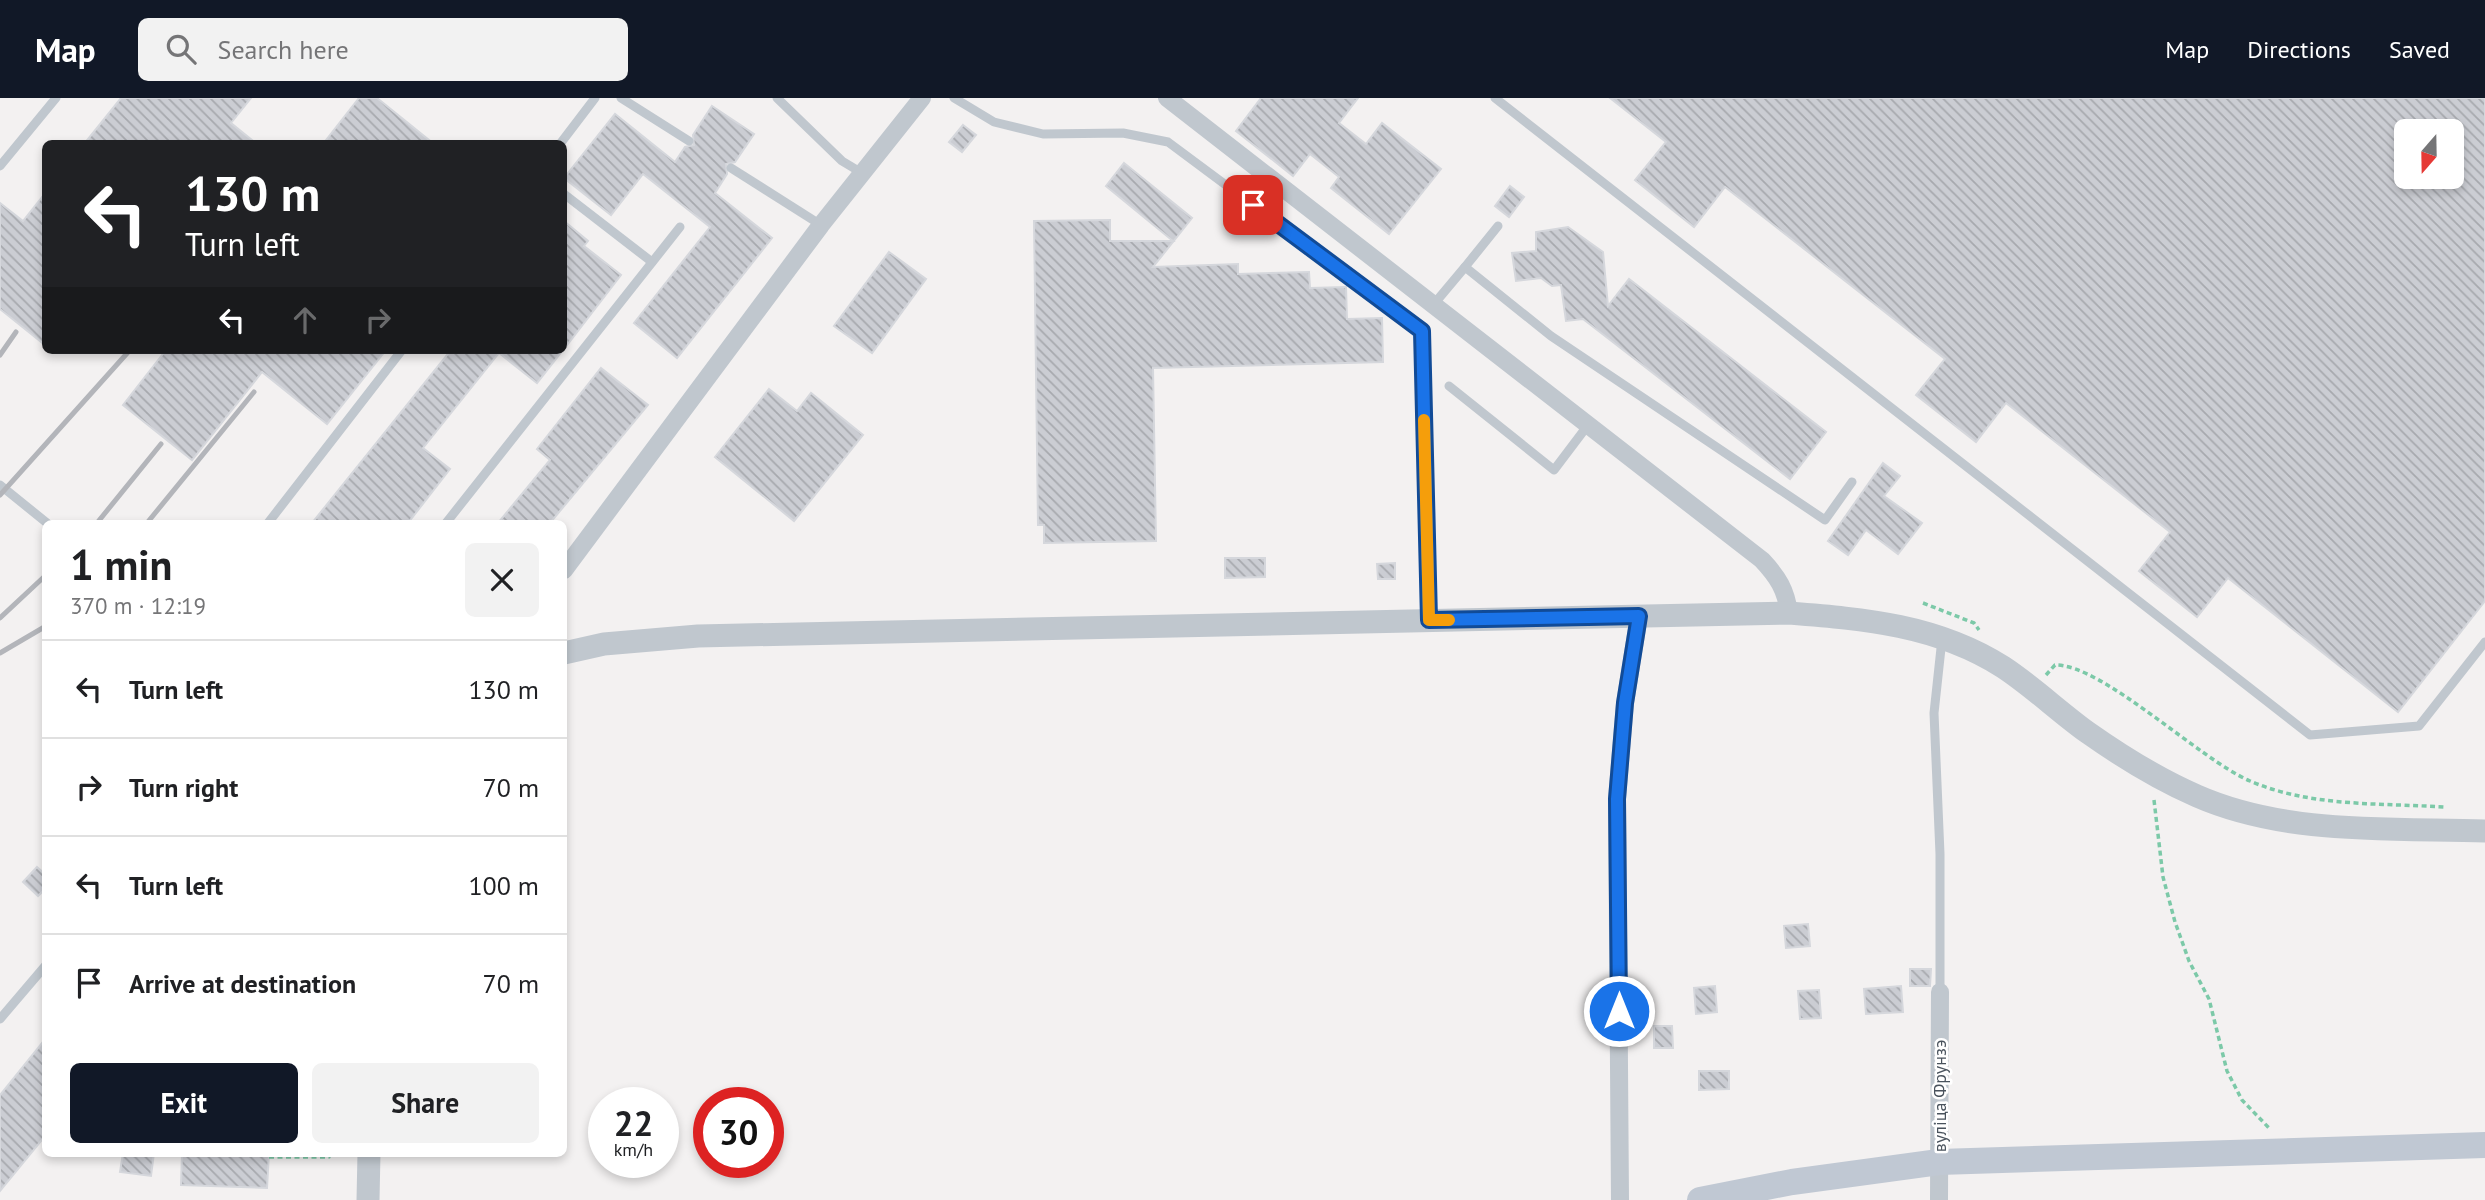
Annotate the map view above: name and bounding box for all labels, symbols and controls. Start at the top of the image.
search box [138,18,628,81]
text: Map [35,28,96,71]
icon: search [162,30,200,68]
text: Search here [218,33,349,66]
text: Map [2165,34,2209,65]
text: Directions [2247,34,2351,65]
text: Saved [2389,34,2450,65]
north arrow [2394,119,2464,189]
map controls [2394,119,2464,189]
text: 130 m [185,161,320,225]
icon: left [70,168,161,259]
pin [1223,175,1283,235]
icon: arrive [1234,186,1272,224]
text: Turn left [185,223,300,265]
icon: left [213,301,251,339]
icon: ahead [286,301,324,339]
icon: right [359,301,397,339]
text: 1 min [70,537,172,592]
button: close [465,543,539,617]
text: 370 m · 12:19 [70,591,206,620]
icon: left [70,670,108,708]
text: Turn left [129,673,223,706]
text: 130 m [468,673,539,706]
icon: right [70,768,108,806]
text: Turn right [129,771,238,804]
text: 70 m [483,771,539,804]
icon: left [70,866,108,904]
text: Turn left [129,869,223,902]
text: 100 m [468,869,539,902]
icon: arrive [70,964,108,1002]
text: Arrive at destination [129,967,356,1000]
text: 70 m [483,967,539,1000]
position arrow [1582,974,1656,1048]
street label: вуліца Фрунзэ [1928,1040,1951,1152]
button: Exit [70,1063,298,1143]
button: Share [312,1063,539,1143]
speed limit sign: 30 [693,1087,784,1178]
text: 22 [614,1100,653,1146]
text: km/h [614,1138,653,1161]

